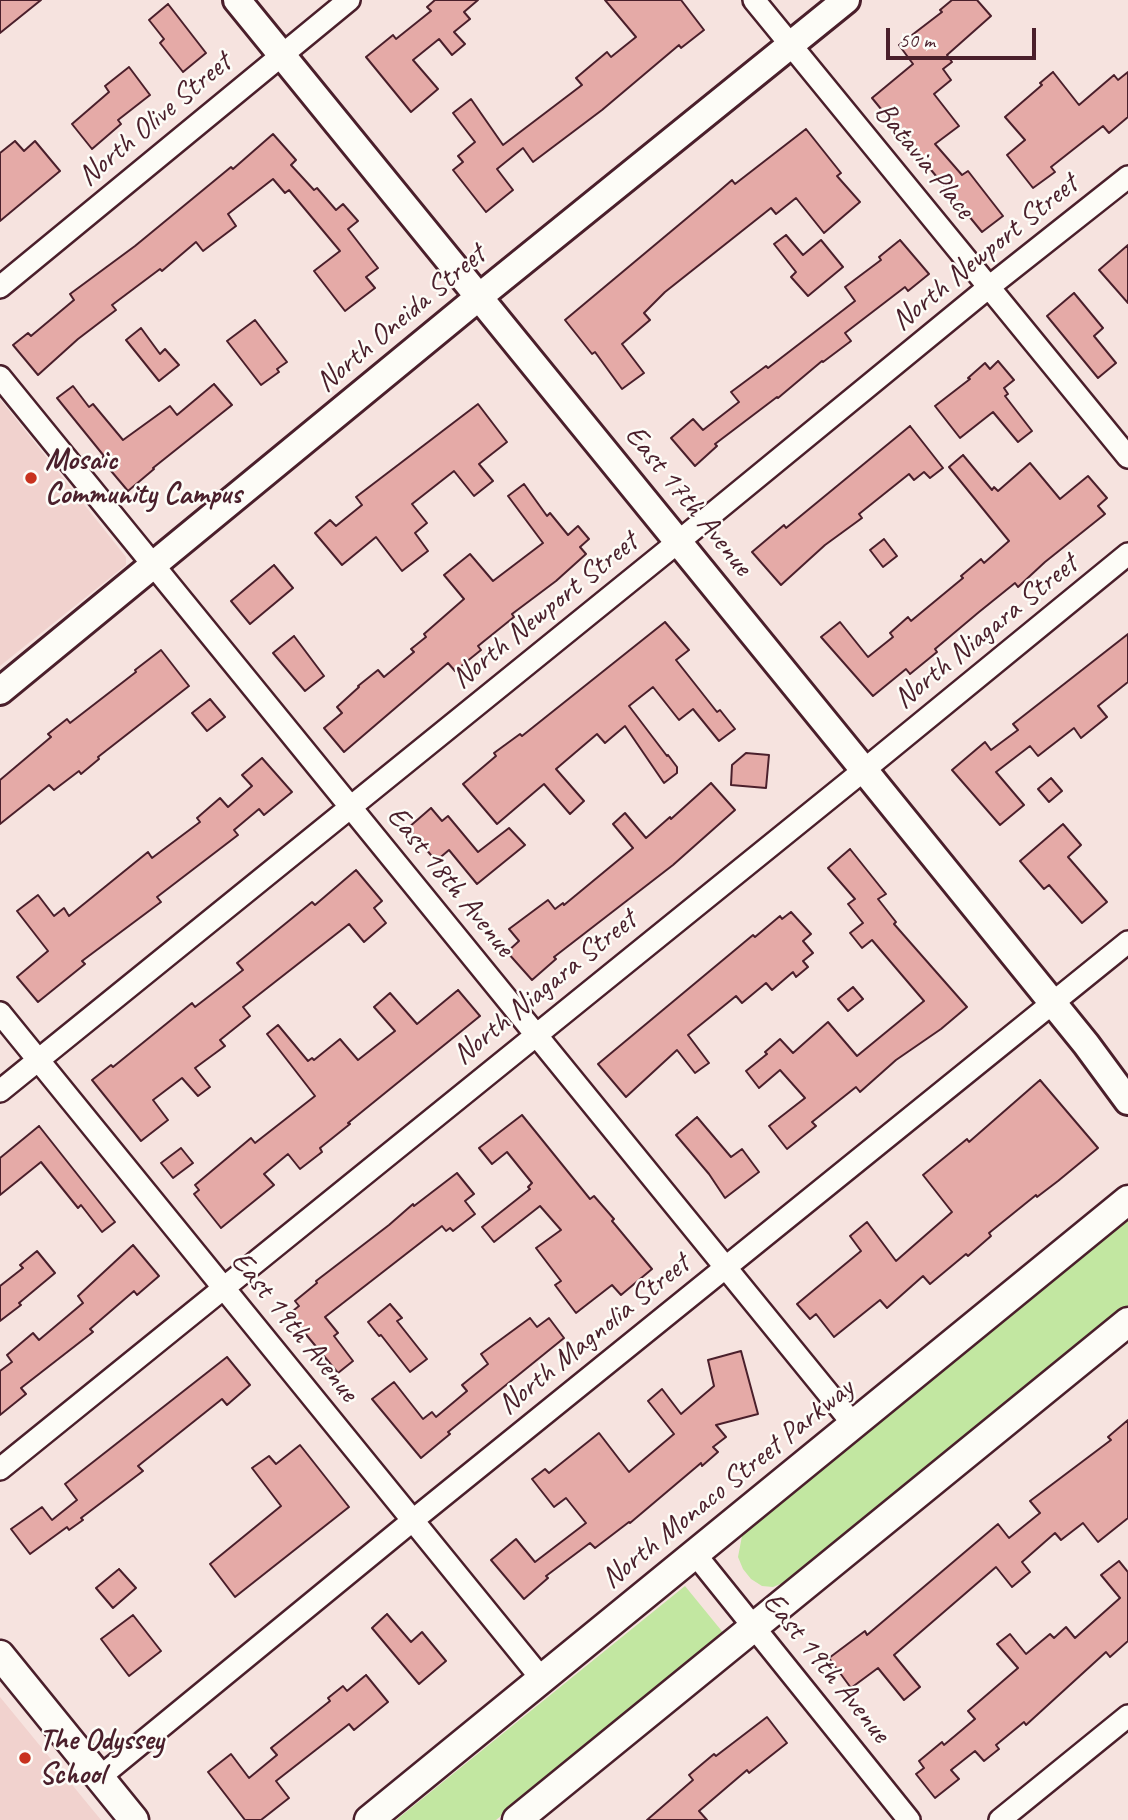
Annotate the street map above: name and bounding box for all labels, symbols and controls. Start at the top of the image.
scale bar [890,14,1040,58]
text: 50 m [899,27,935,53]
street label: North Olive Street [71,46,239,194]
street label: Batavia Place [866,96,982,226]
street label: North Newport Street [885,167,1085,339]
street label: North Oneida Street [309,238,493,400]
street label: East 17th Avenue [616,419,760,583]
place label: Mosaic Community Campus [45,443,241,514]
marker: Mosaic Community Campus [23,470,39,486]
street label: North Newport Street [445,525,645,697]
street label: North Niagara Street [887,547,1085,717]
street label: East 18th Avenue [378,800,522,964]
street label: North Niagara Street [446,903,644,1073]
street label: East 19th Avenue [222,1245,366,1409]
street label: North Magnolia Street [491,1247,697,1423]
street label: North Monaco Street Parkway [595,1371,861,1597]
street label: East 19th Avenue [754,1586,898,1750]
place label: The Odyssey School [39,1723,163,1794]
marker: The Odyssey School [17,1750,33,1766]

